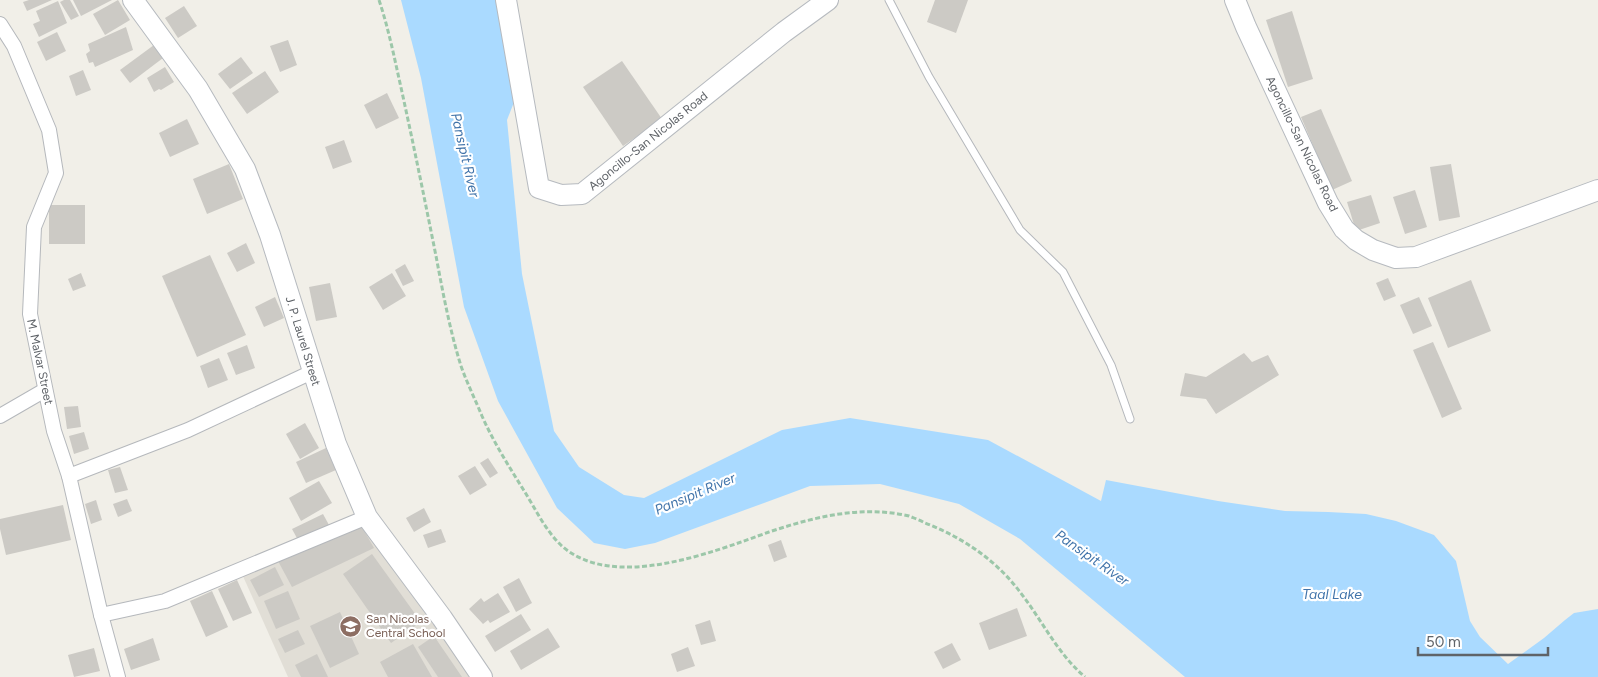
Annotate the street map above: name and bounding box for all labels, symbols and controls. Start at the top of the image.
street label: Agoncillo-San Nicolas Road [1263,74,1341,214]
street label: Agoncillo-San Nicolas Road [586,89,710,193]
water label: Pansipit River [447,111,483,200]
street label: J. P. Laurel Street [283,295,323,388]
street label: M. Malvar Street [24,318,56,407]
water label: Pansipit River [652,469,739,519]
water label: Pansipit River [1052,526,1133,590]
water label: Taal Lake [1302,586,1362,603]
place label: San Nicolas Central School [366,612,445,640]
school or university icon: San Nicolas Central School [338,614,362,638]
scale bar [1418,624,1548,656]
text: 50 m [1426,633,1461,651]

